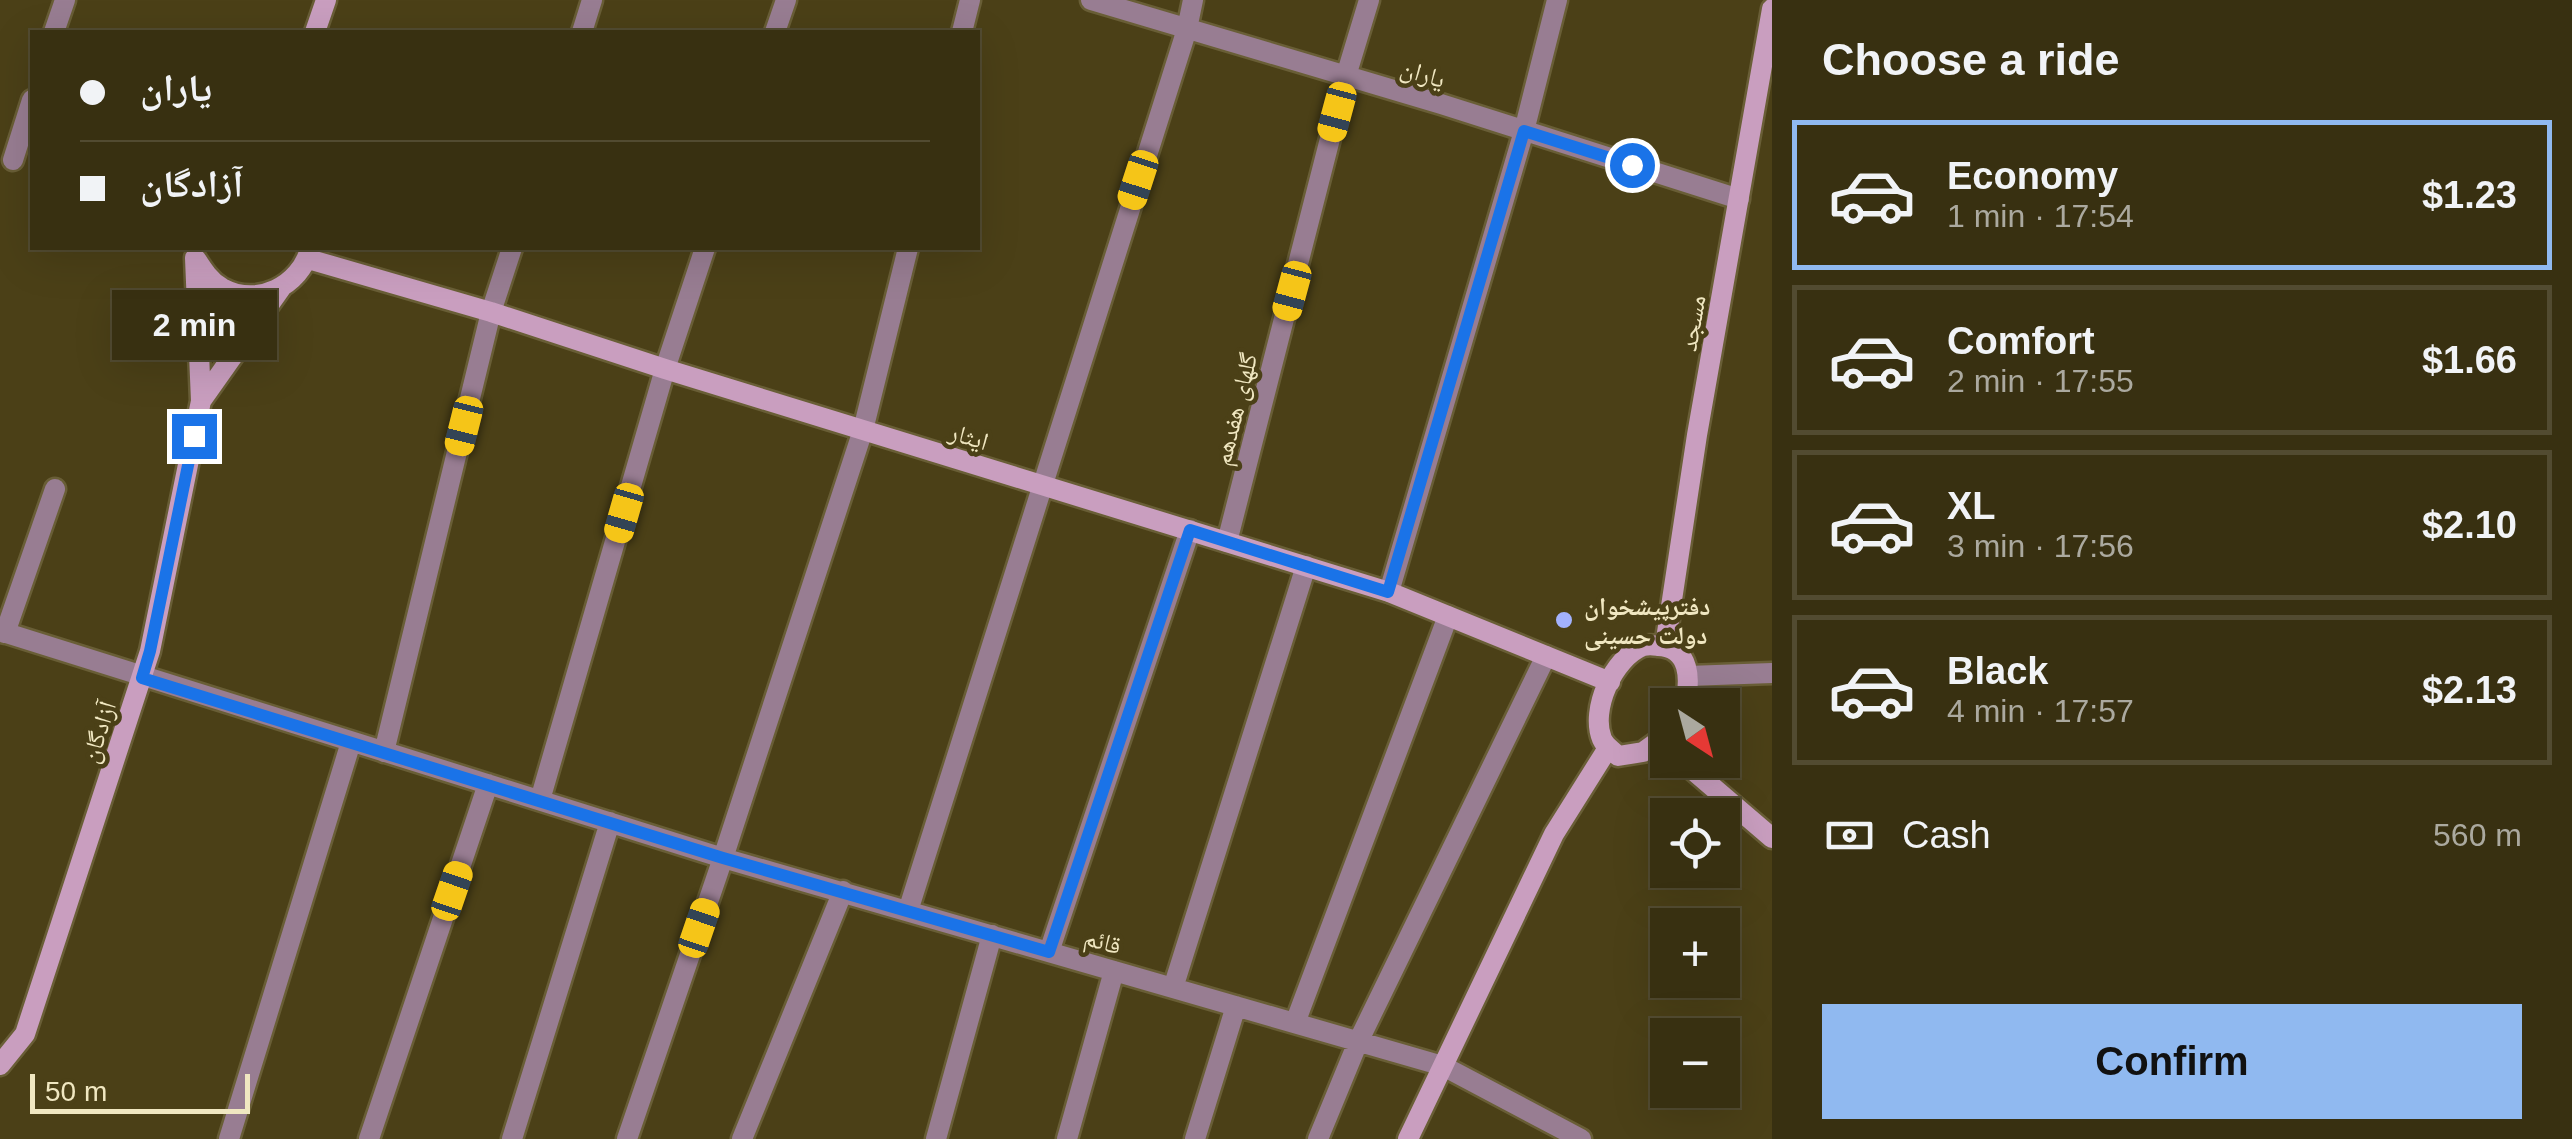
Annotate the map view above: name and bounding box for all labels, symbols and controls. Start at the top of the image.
text: Choose a ride [1822,34,2120,85]
street label: یاران [1397,53,1449,95]
text: یاران [140,67,212,109]
car [1315,79,1359,145]
route start [1610,143,1655,188]
car [1114,147,1162,213]
icon: car [1827,150,1917,240]
text: Economy [1947,155,2118,197]
text: آزادگان [140,163,243,205]
text: $1.23 [2422,174,2517,216]
text: 1 min · 17:54 [1947,198,2134,234]
car [1270,258,1314,324]
callout: 2 min [111,291,276,361]
street label: مسجد [1673,293,1711,353]
text: 2 min [153,307,236,343]
icon: car [1827,315,1917,405]
text: Comfort [1947,320,2095,362]
text: $1.66 [2422,339,2517,381]
street label: گلهای هفدهم [1208,350,1265,469]
text: 2 min · 17:55 [1947,363,2134,399]
car [442,393,486,459]
route end [172,414,217,459]
street label: ایثار [945,417,992,456]
car [601,480,647,546]
icon: car [1827,480,1917,570]
text: XL [1947,485,1996,527]
text: $2.10 [2422,504,2517,546]
text: 3 min · 17:56 [1947,528,2134,564]
place label: دفترپیشخوان دولت حسینی [1584,592,1710,651]
marker: دفترپیشخوان دولت حسینی [1553,609,1575,631]
icon: car [1827,645,1917,735]
text: Black [1947,650,2048,692]
text: $2.13 [2422,669,2517,711]
north arrow [1650,688,1740,778]
map controls [1650,688,1740,1108]
text: 4 min · 17:57 [1947,693,2134,729]
street label: آزادگان [75,697,123,767]
button: locate [1650,798,1740,888]
icon: cash [1822,808,1877,863]
text: Cash [1902,814,1991,856]
text: 560 m [2433,817,2522,853]
car [428,858,476,924]
car [675,895,723,961]
button: + [1650,908,1740,998]
street label: قائم [1081,922,1125,962]
button: Confirm [1822,1004,2522,1119]
button: − [1650,1018,1740,1108]
scale bar [30,1069,250,1114]
text: 50 m [45,1076,107,1107]

